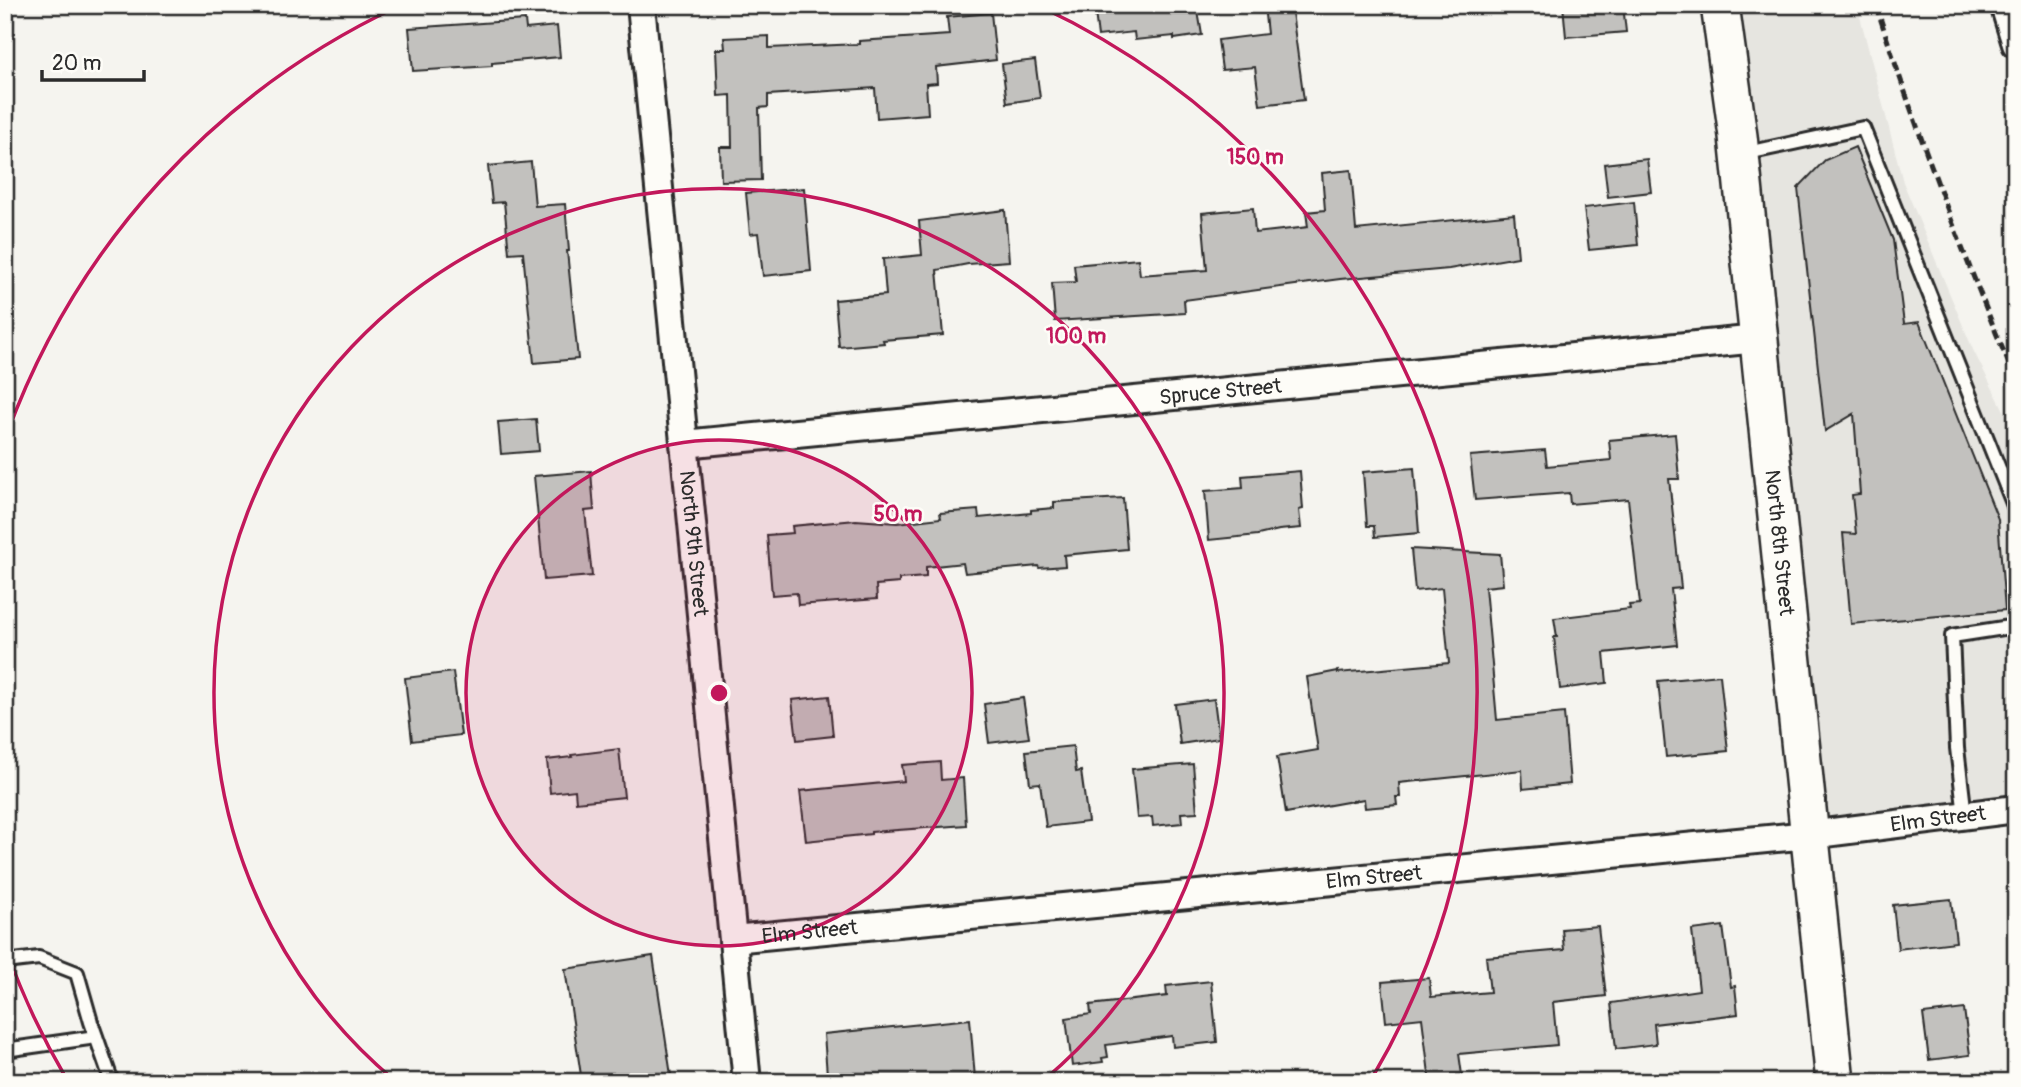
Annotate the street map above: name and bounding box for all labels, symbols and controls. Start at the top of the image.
scale bar [42,38,144,82]
text: 20 m [52,50,101,77]
text: 150 m [1226,144,1284,171]
text: 100 m [1046,323,1106,350]
street label: Spruce Street [1158,373,1283,411]
street label: North 9th Street [673,469,714,618]
street label: North 8th Street [1758,469,1800,617]
text: 50 m [874,501,923,528]
centre of rings [707,681,731,705]
street label: Elm Street [1889,800,1988,839]
street label: Elm Street [1325,859,1424,896]
street label: Elm Street [761,914,859,950]

